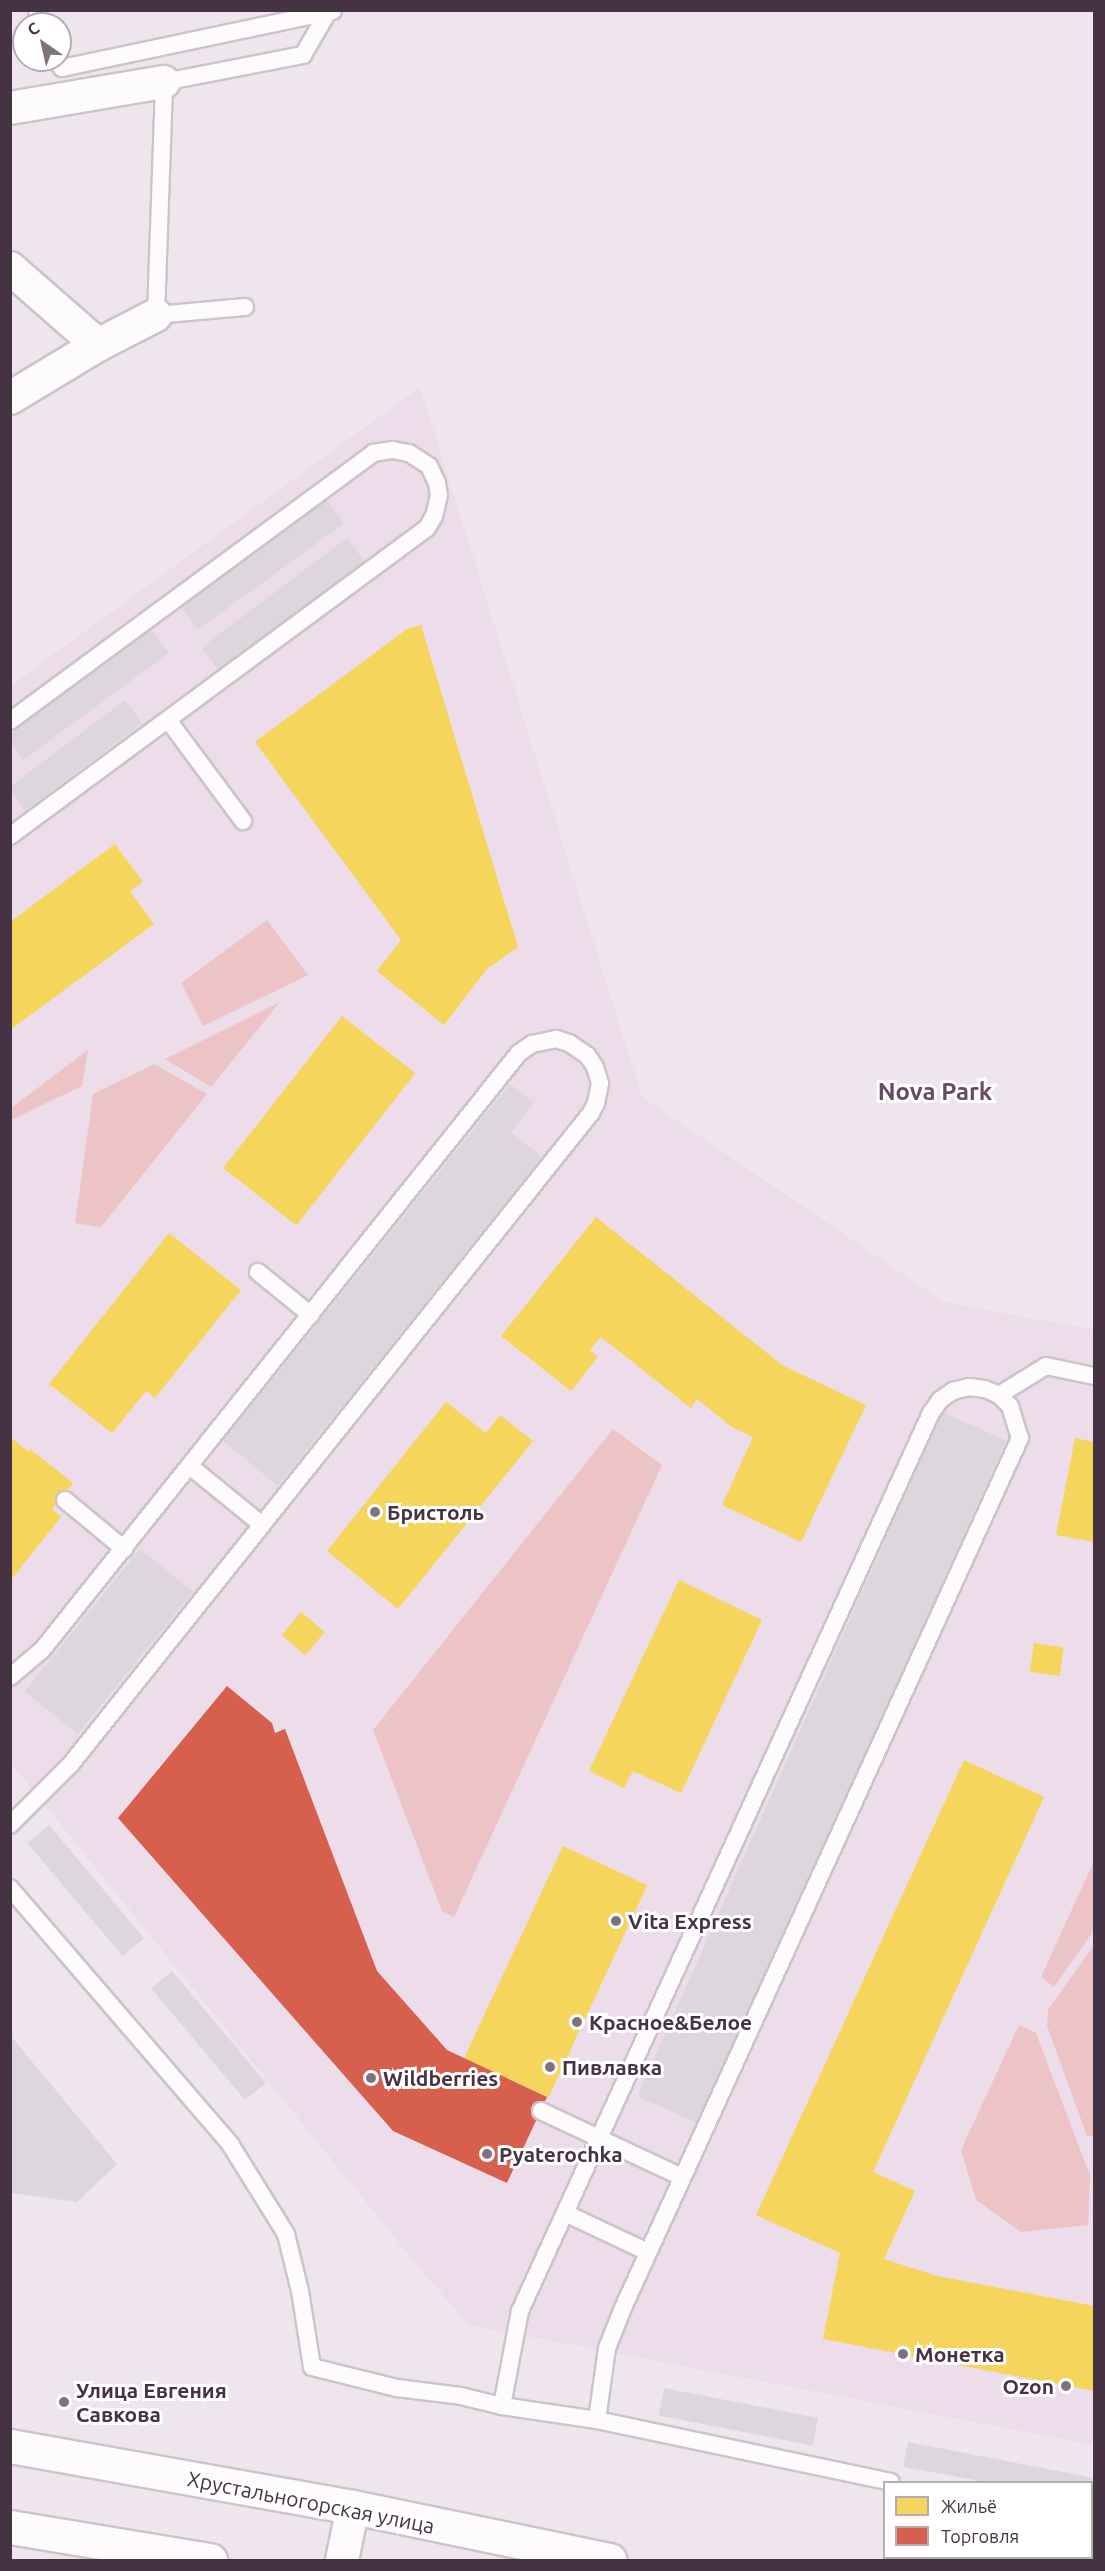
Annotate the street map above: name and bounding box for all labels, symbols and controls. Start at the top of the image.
north arrow [12,12,72,72]
text: С [24,18,42,39]
district label: Nova Park [878,1078,992,1106]
place label: Бристоль [387,1499,484,1525]
marker: Бристоль [368,1505,382,1519]
place label: Vita Express [628,1908,752,1934]
marker: Vita Express [609,1914,623,1928]
place label: Красное&Белое [589,2009,752,2035]
marker: Красное&Белое [570,2015,584,2029]
place label: Пивлавка [562,2054,662,2080]
marker: Пивлавка [543,2060,557,2074]
place label: Wildberries [383,2065,498,2091]
marker: Wildberries [364,2071,378,2085]
place label: Pyaterochka [499,2141,623,2167]
marker: Pyaterochka [480,2147,494,2161]
place label: Монетка [915,2341,1005,2367]
marker: Монетка [896,2347,910,2361]
place label: Ozon [1003,2373,1054,2399]
place label: Улица Евгения Савкова [76,2377,227,2427]
marker: Ozon [1059,2379,1073,2393]
marker: Улица Евгения Савкова [57,2395,71,2409]
street label: Хрустальногорская улица [185,2466,437,2538]
legend [883,2481,1093,2559]
text: Жильё [941,2496,997,2516]
text: Торговля [941,2526,1019,2546]

